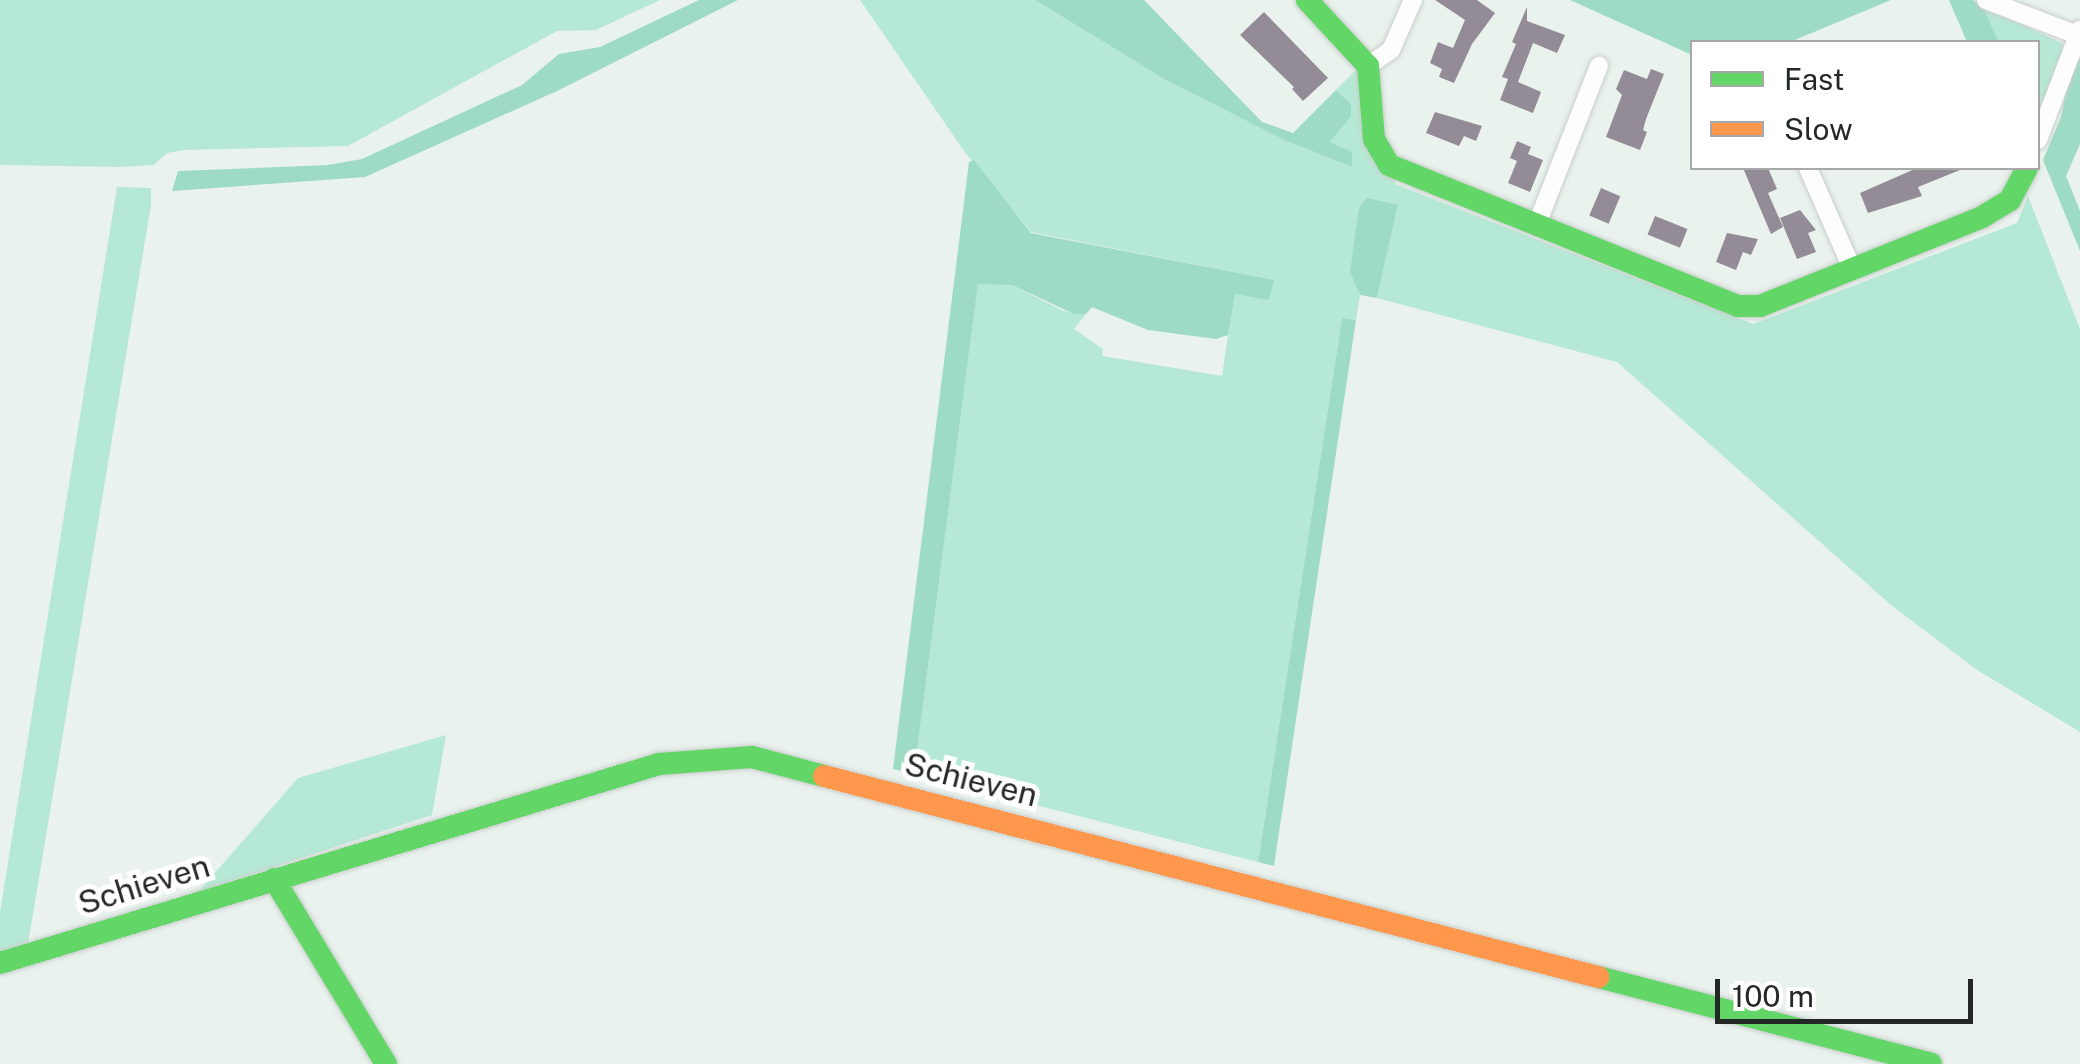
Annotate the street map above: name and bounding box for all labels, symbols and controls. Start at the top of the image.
legend [1690,40,2040,170]
text: Fast [1784,61,1844,97]
text: Slow [1784,111,1853,147]
street label: Schieven [901,745,1041,815]
street label: Schieven [74,847,214,923]
scale bar [1720,959,1978,1021]
text: 100 m [1732,978,1814,1014]

